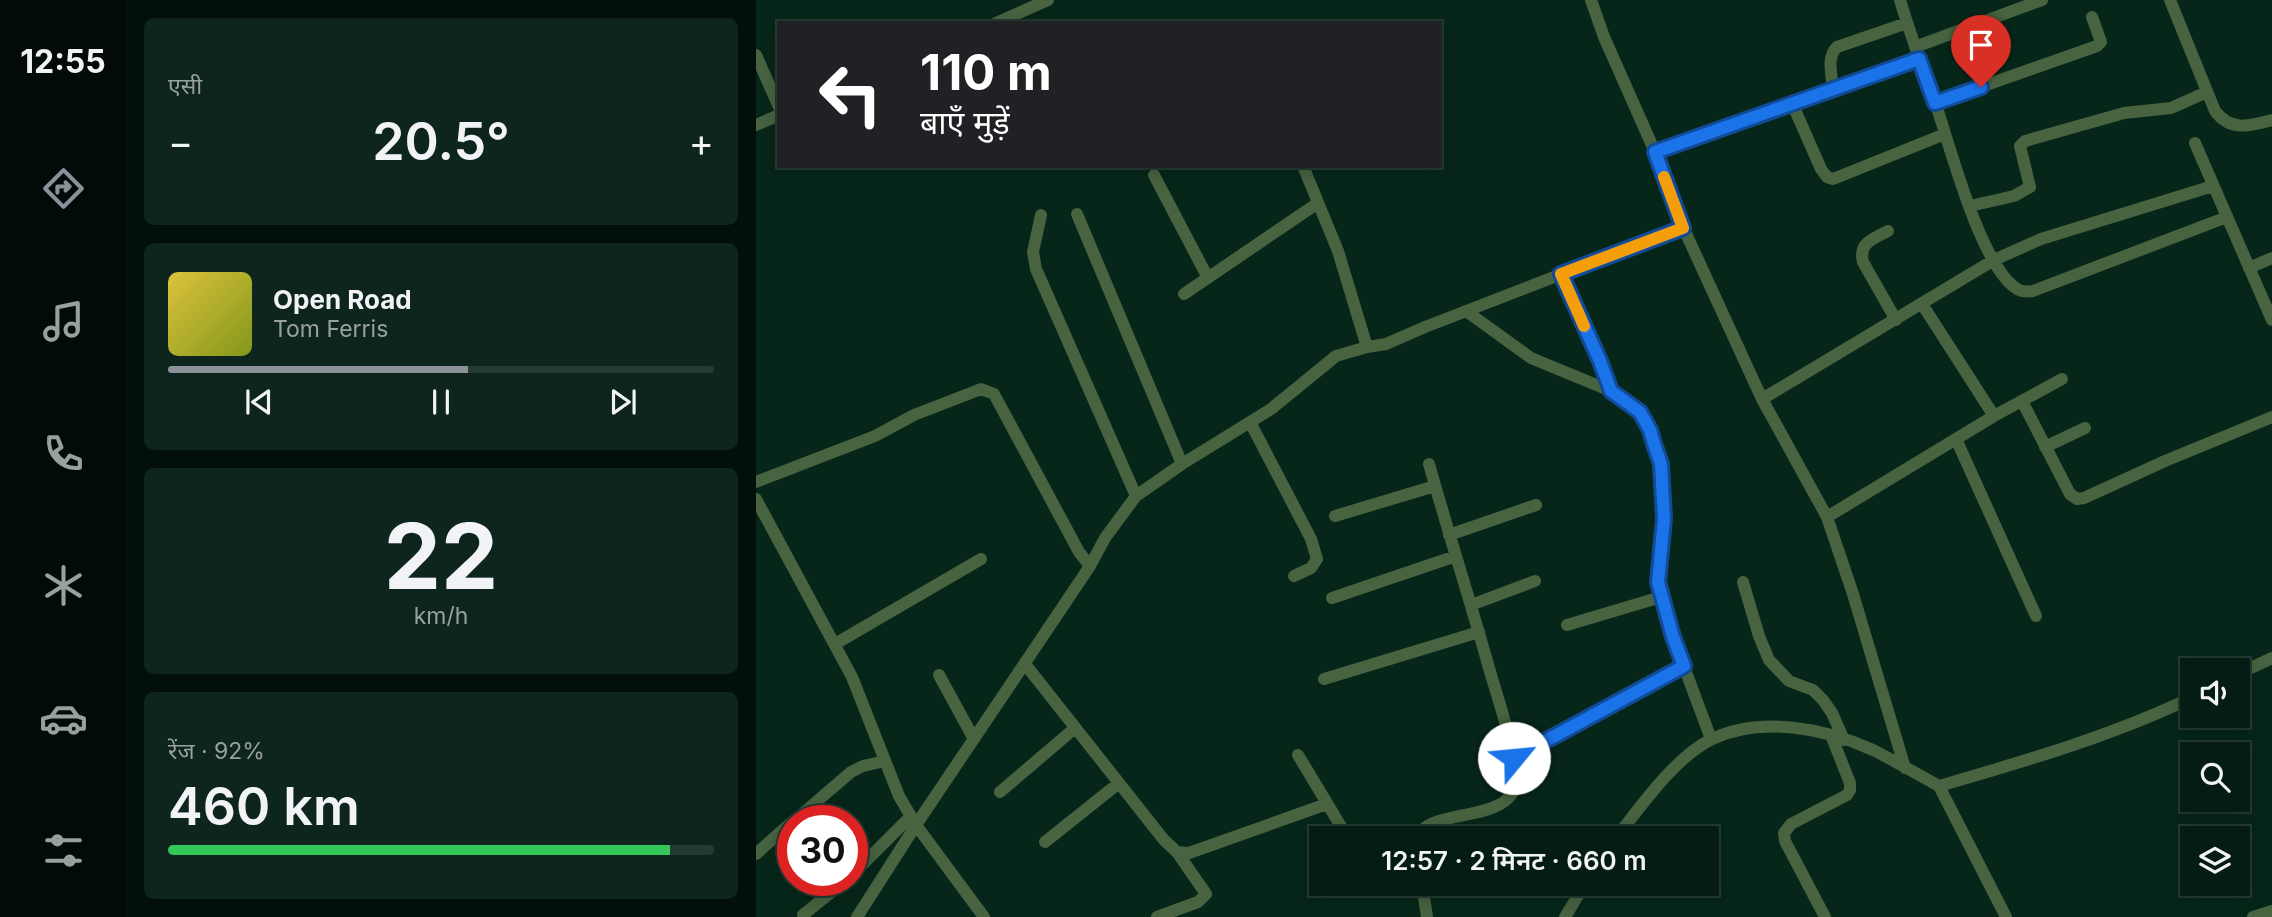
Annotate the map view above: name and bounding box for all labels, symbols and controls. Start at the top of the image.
pin [1951,15,2011,87]
icon: arrive [1962,26,2000,64]
text: 12:55 [20,42,106,81]
text: 110 m [920,43,1052,102]
icon: left [805,49,896,140]
text: एसी [168,72,202,100]
text: बाएँ मुड़ें [920,103,1010,142]
text: 20.5° [372,110,510,173]
text: − [168,119,193,165]
text: + [689,119,714,165]
icon: directions [39,164,88,213]
text: Open Road [273,284,412,315]
icon: music [39,297,88,346]
text: Tom Ferris [273,315,388,343]
icon: previous [240,383,278,421]
icon: pause [422,383,460,421]
icon: next [604,383,642,421]
icon: phone [39,429,88,478]
text: 22 [384,501,498,611]
icon: climate [39,561,88,610]
text: km/h [414,602,468,630]
map controls [2180,658,2250,896]
button: sound [2180,658,2250,728]
icon: car [39,694,88,743]
position arrow [1477,721,1551,795]
text: रेंज · 92% [168,737,265,765]
button: search [2180,742,2250,812]
text: 460 km [168,775,360,838]
speed limit sign: 30 [777,805,868,896]
icon: filters [39,826,88,875]
button: layers [2180,826,2250,896]
text: 12:57 · 2 मिनट · 660 m [1381,845,1647,876]

